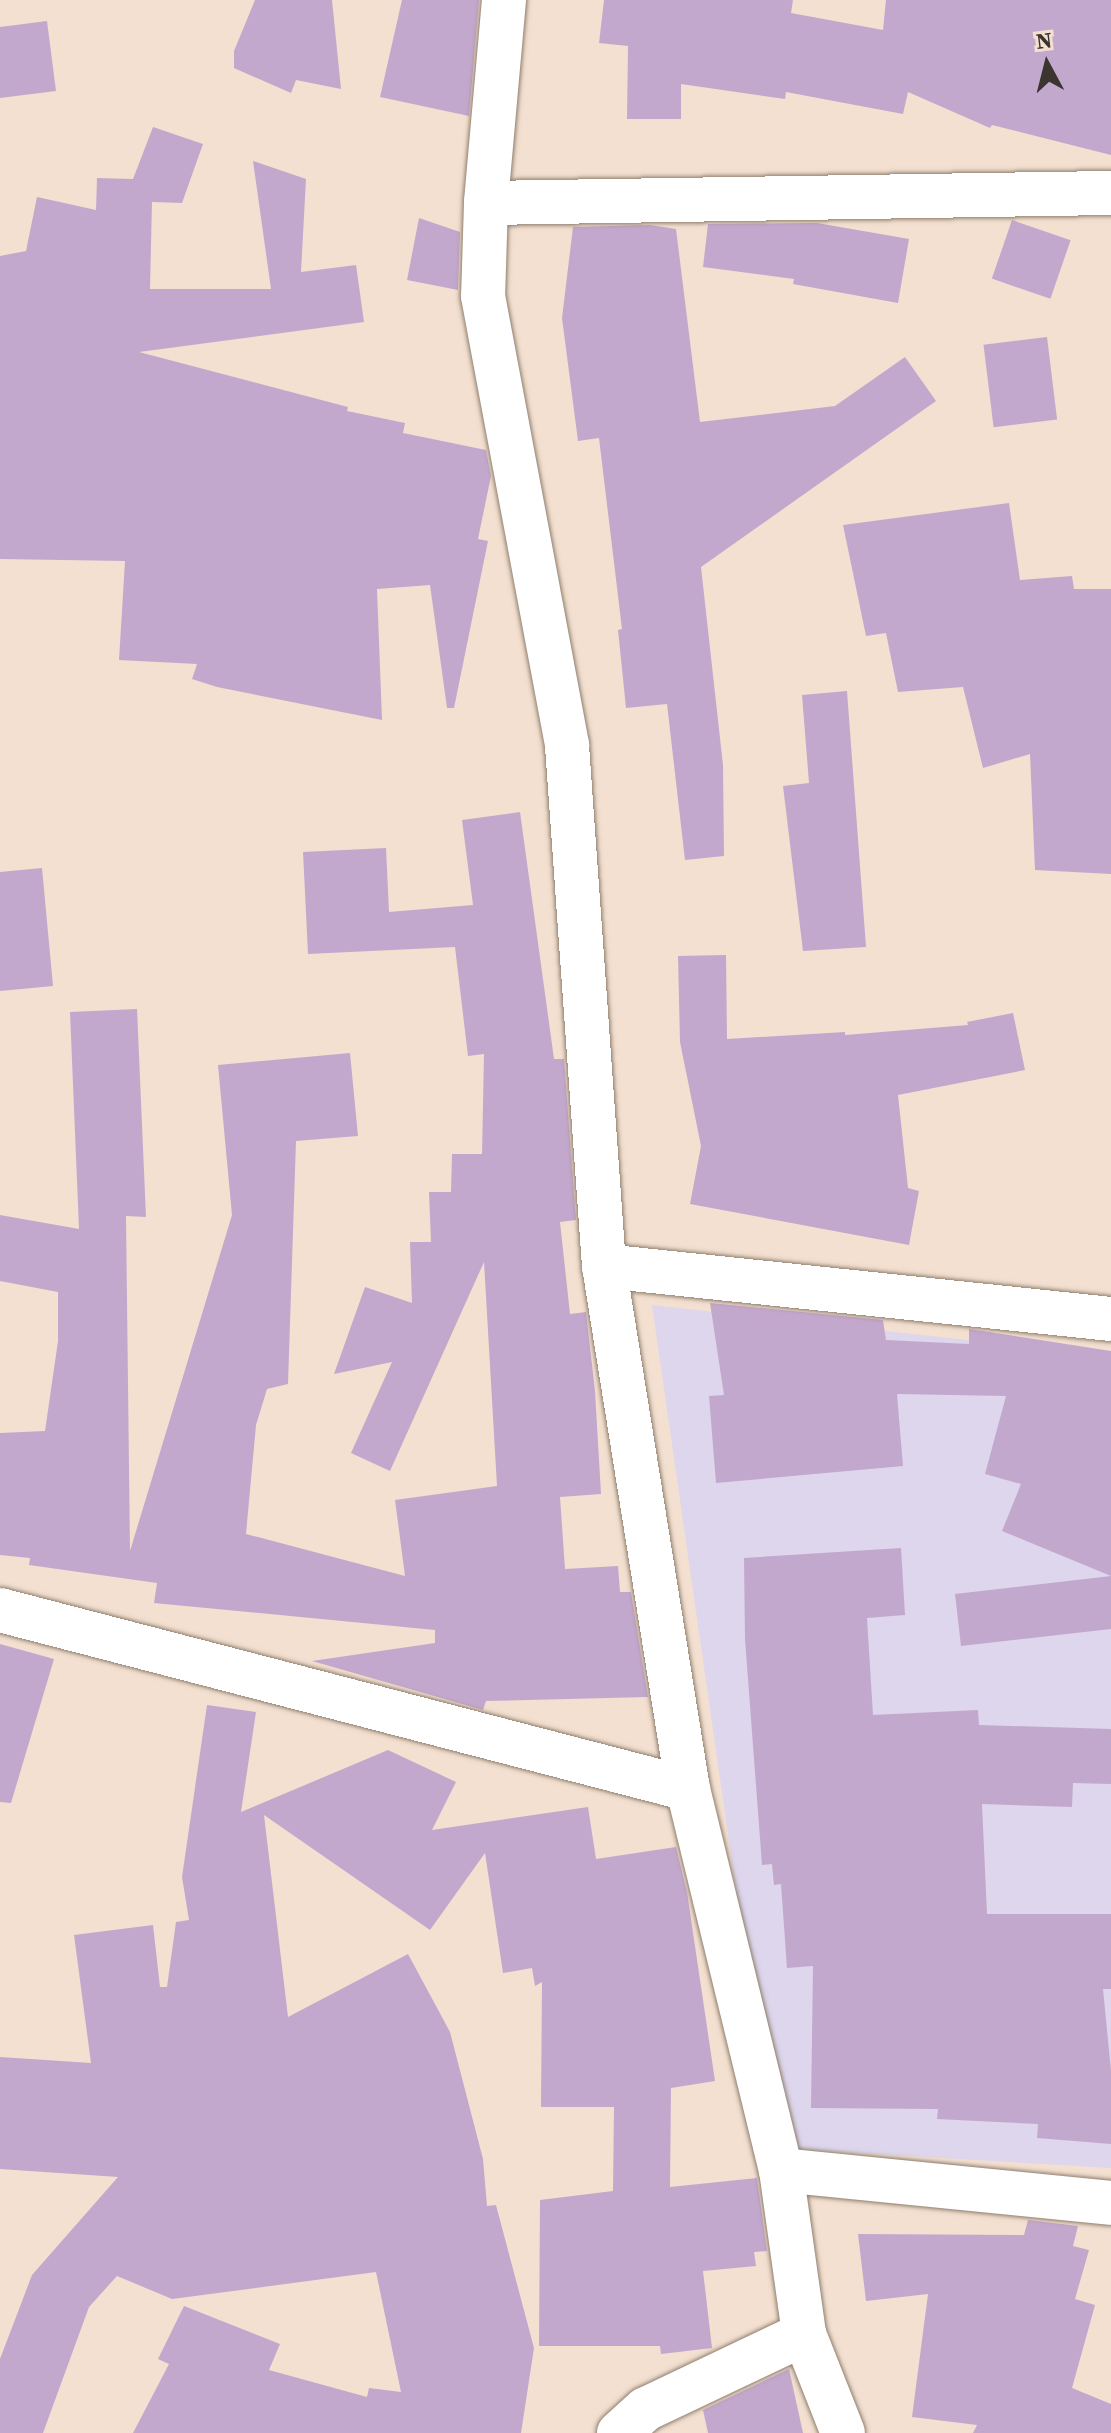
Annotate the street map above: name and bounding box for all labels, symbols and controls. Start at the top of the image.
north arrow [1007,24,1087,104]
text: N [1034,24,1054,56]

